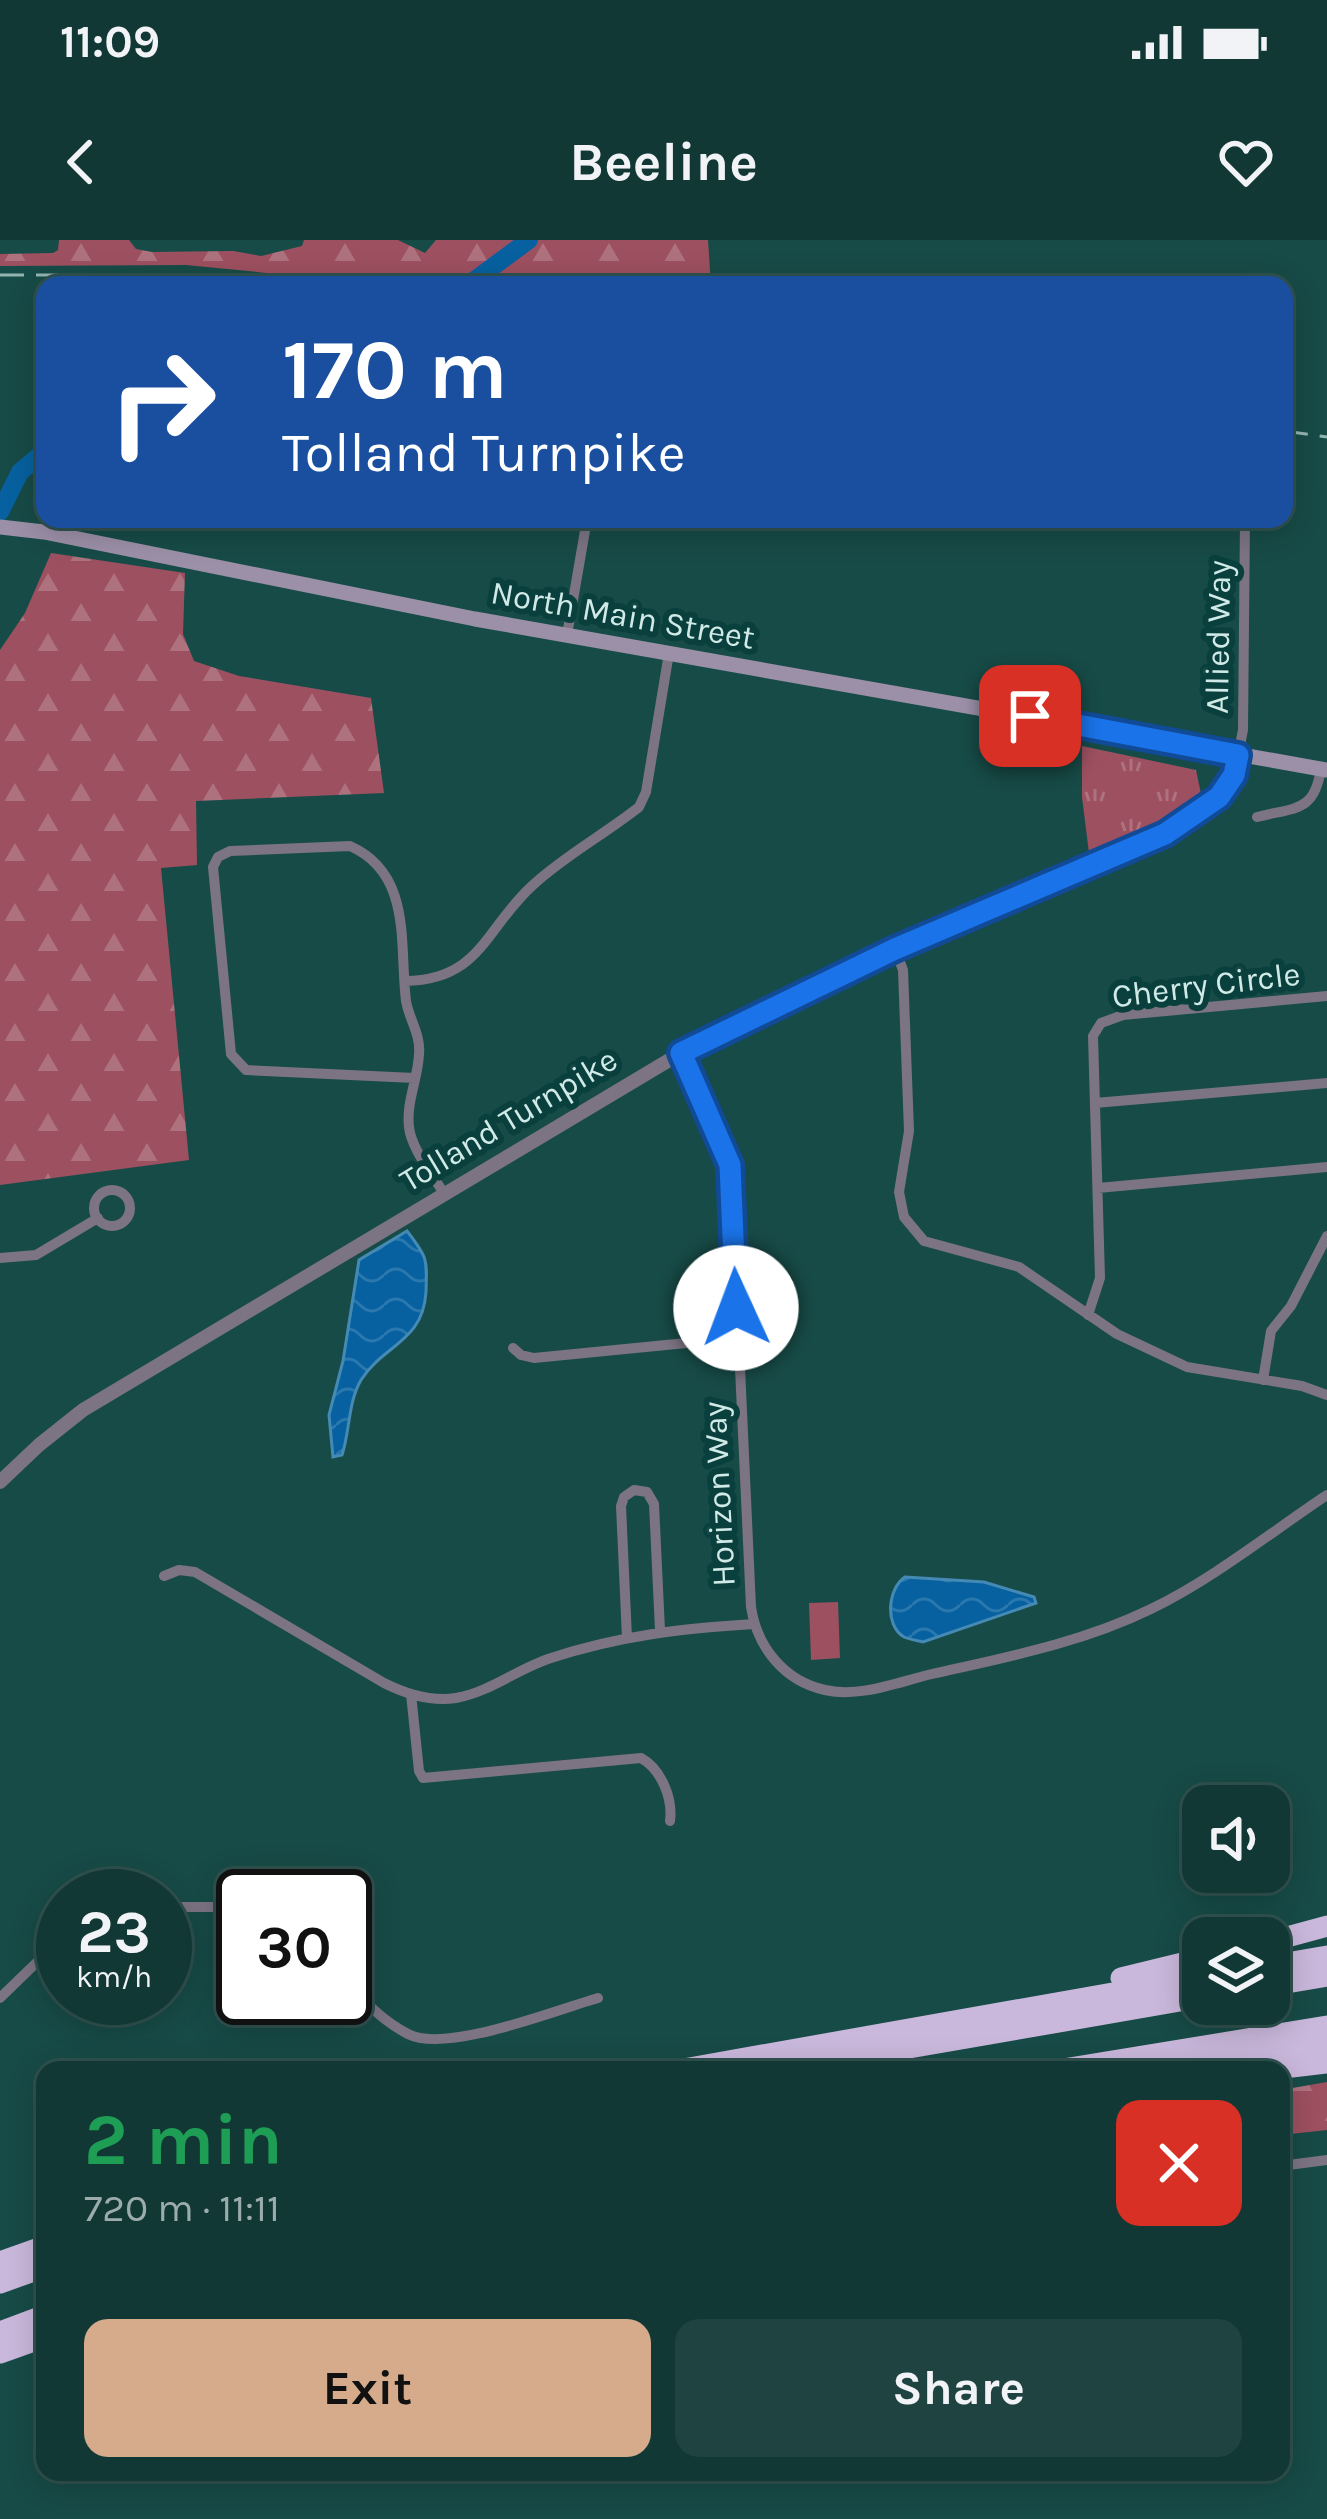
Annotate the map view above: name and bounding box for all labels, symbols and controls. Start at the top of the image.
text: 11:09 [60,16,160,68]
icon: back [48,129,114,195]
icon: heart [1213,129,1279,195]
text: Beeline [569,130,758,194]
text: 170 m [282,321,508,419]
icon: right [84,324,240,480]
text: Tolland Turnpike [282,421,686,485]
street label: Allied Way [1198,560,1238,714]
street label: North Main Street [488,573,758,657]
pin [979,665,1081,767]
icon: arrive [997,683,1063,749]
street label: Cherry Circle [1110,955,1302,1015]
street label: Tolland Turnpike [393,1040,624,1200]
position arrow [673,1245,799,1371]
street label: Horizon Way [695,1400,743,1587]
map controls [1182,1785,1290,2025]
button: sound [1182,1785,1290,1893]
speed limit sign: 30 [216,1869,372,2025]
text: 23 [77,1897,151,1967]
button: layers [1182,1917,1290,2025]
text: km/h [76,1959,152,1995]
text: 2 min [84,2098,283,2182]
button: close [1116,2100,1242,2226]
text: 720 m · 11:11 [84,2185,280,2231]
button: Exit [84,2319,651,2457]
button: Share [675,2319,1242,2457]

